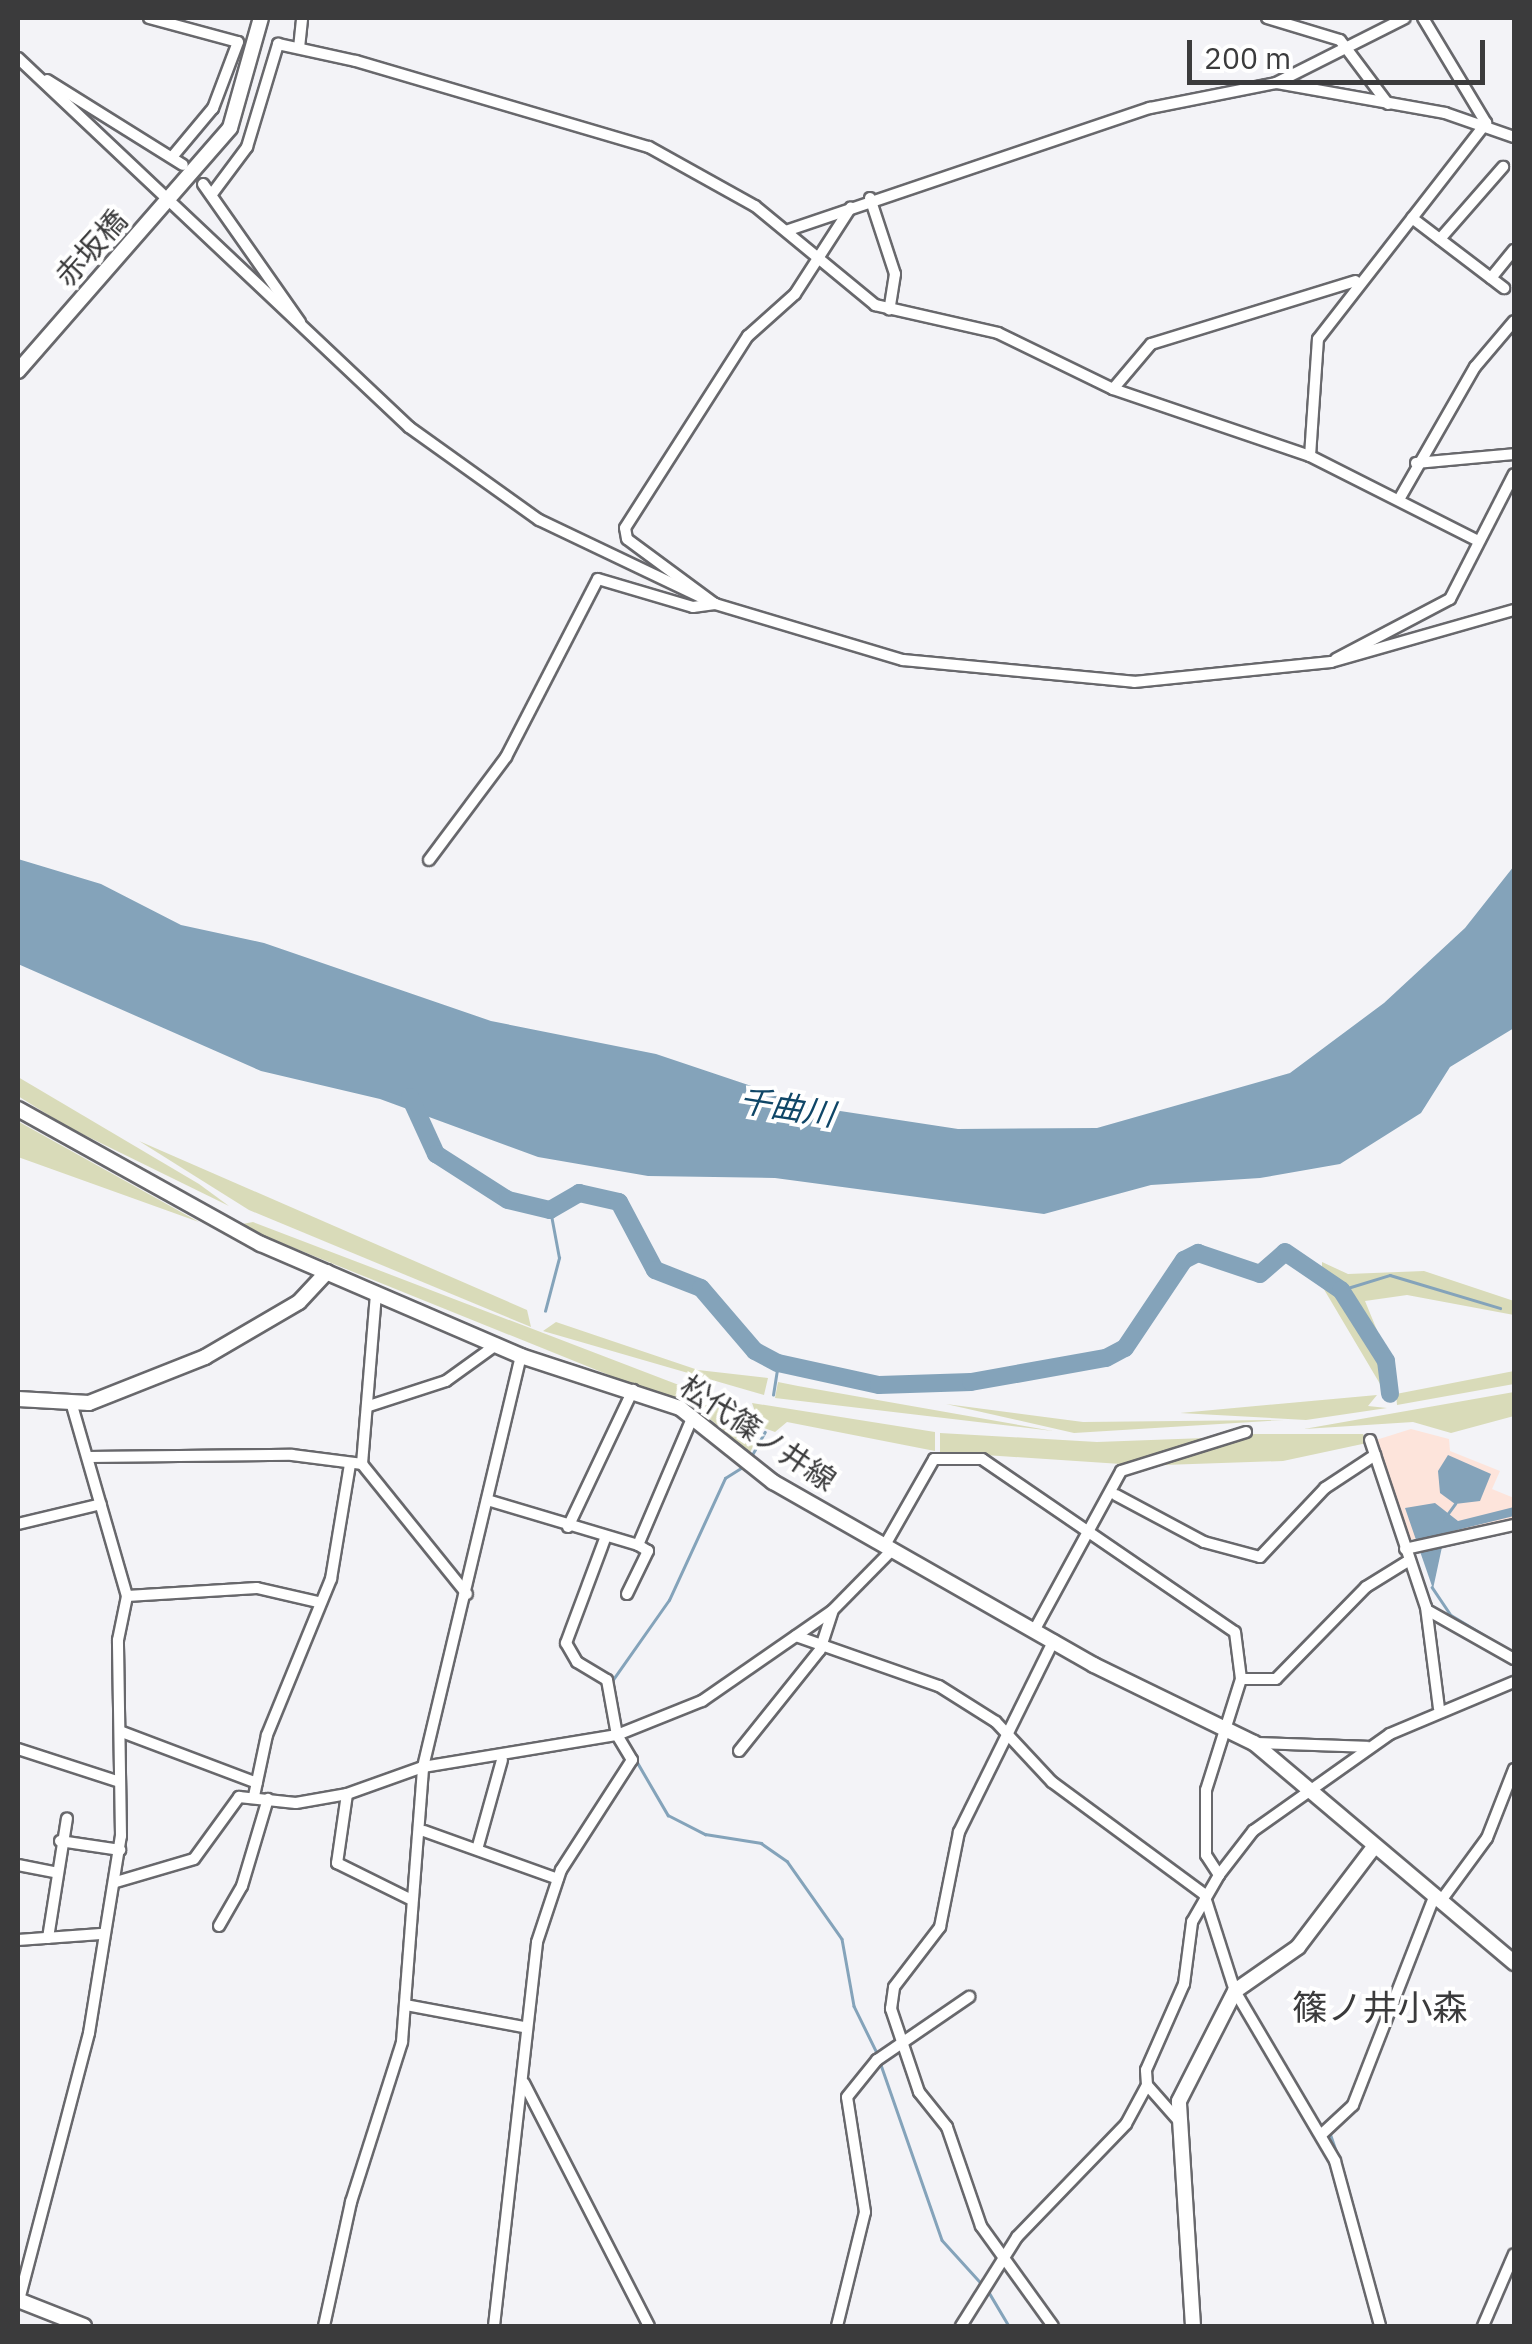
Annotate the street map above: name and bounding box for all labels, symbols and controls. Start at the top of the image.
scale bar [1192,20,1490,82]
text: 200 m [1204,38,1291,77]
street label: 赤坂橋 [48,203,134,293]
water label: 千曲川 [737,1081,837,1133]
street label: 松代篠ノ井線 [673,1368,843,1498]
district label: 篠ノ井小森 [1293,1986,1467,2028]

